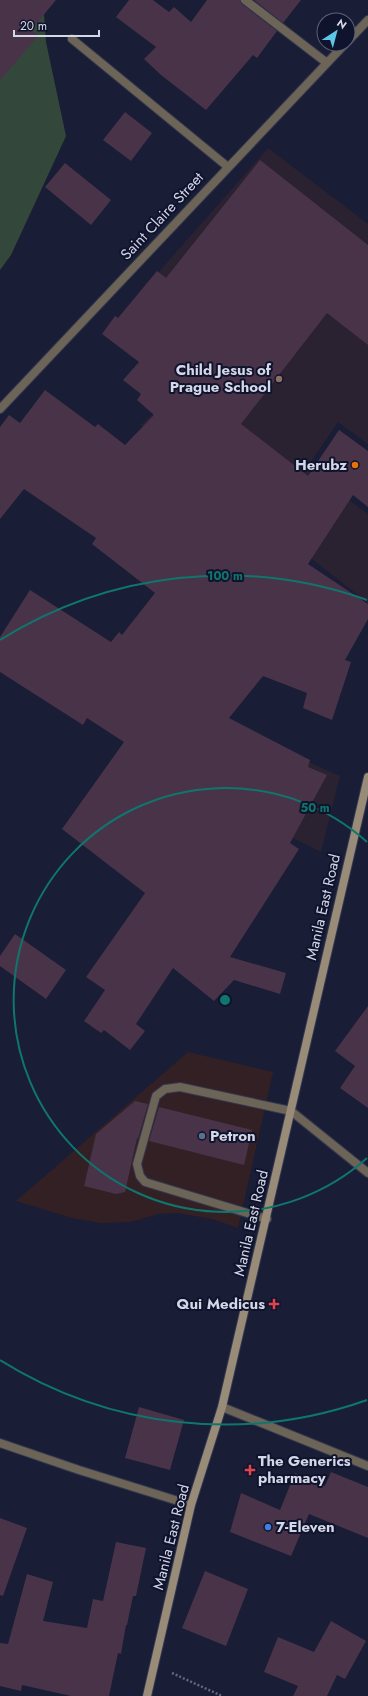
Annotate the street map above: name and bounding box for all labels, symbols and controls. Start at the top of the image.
scale bar [14,12,99,38]
north arrow [316,12,356,52]
text: N [334,15,350,33]
text: 20 m [20,17,47,35]
street label: Saint Claire Street [115,167,209,265]
place label: Child Jesus of Prague School [170,359,272,398]
marker: Child Jesus of Prague School [274,374,284,384]
place label: Herubz [295,454,347,476]
marker: Herubz [350,460,360,470]
text: 100 m [207,567,243,585]
text: 50 m [300,799,330,817]
street label: Manila East Road [300,852,346,962]
centre of rings [218,993,232,1007]
place label: Petron [210,1125,256,1147]
marker: Petron [197,1131,207,1141]
street label: Manila East Road [228,1168,274,1278]
place label: Qui Medicus [177,1293,265,1315]
marker: Qui Medicus [268,1298,280,1310]
place label: The Generics pharmacy [258,1450,351,1489]
marker: The Generics pharmacy [245,1465,255,1475]
street label: Manila East Road [147,1482,195,1592]
place label: 7-Eleven [276,1516,335,1538]
marker: 7-Eleven [263,1522,273,1532]

